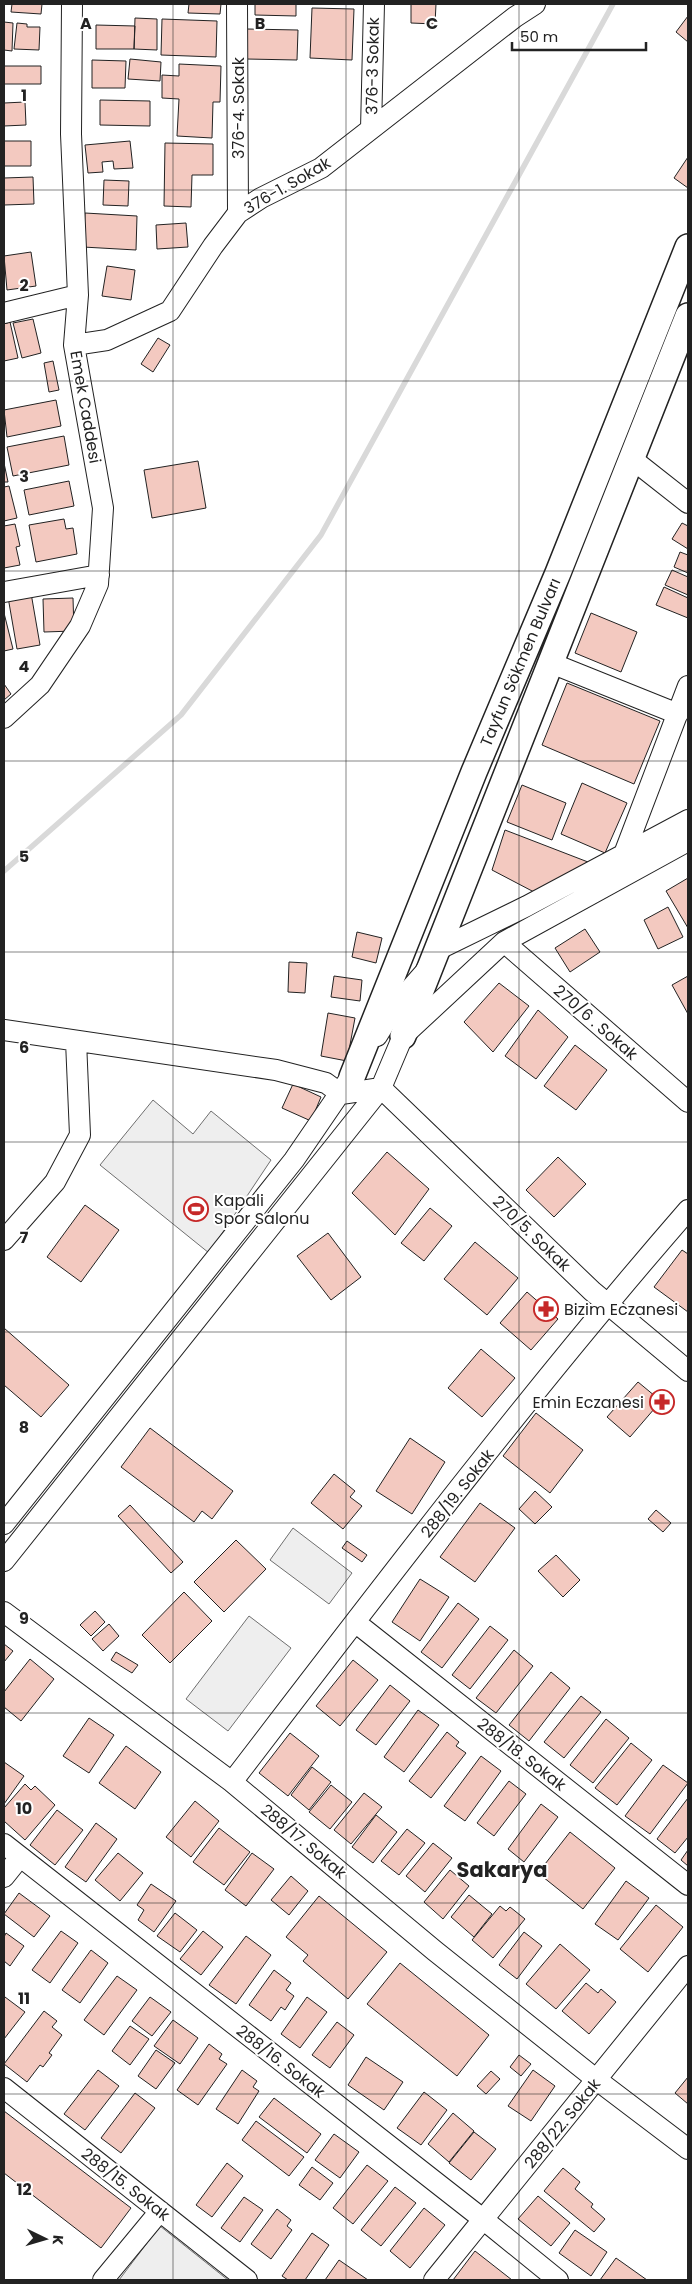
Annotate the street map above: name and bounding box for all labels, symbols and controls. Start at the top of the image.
text: A [80,12,92,35]
text: B [255,12,265,35]
text: C [426,12,438,35]
street label: 376-3 Sokak [360,16,385,115]
scale bar [512,20,646,52]
text: 50 m [520,26,558,47]
street label: 376-4. Sokak [227,56,250,159]
text: 1 [21,84,27,107]
street label: 376-1. Sokak [240,151,336,220]
text: 2 [19,274,29,297]
street label: Emek Caddesi [64,349,107,465]
text: 3 [19,465,29,488]
street label: Tayfun Sökmen Bulvarı [475,574,566,750]
text: 4 [19,655,30,678]
text: 5 [19,845,29,868]
street label: 270/6 . Sokak [549,979,643,1066]
text: 6 [19,1036,29,1059]
place label: Kapali Spor Salonu [214,1189,310,1230]
street label: 270/5. Sokak [488,1190,576,1277]
sports icon: Kapali Spor Salonu [183,1196,209,1222]
text: 7 [20,1226,29,1249]
pharmacy icon: Bizim Eczanesi [533,1296,559,1322]
place label: Bizim Eczanesi [564,1298,678,1321]
pharmacy icon: Emin Eczanesi [649,1389,675,1415]
place label: Emin Eczanesi [532,1391,644,1414]
text: 8 [19,1416,29,1439]
street label: 288/19. Sokak [415,1444,500,1542]
text: 9 [19,1607,29,1630]
street label: 288/18. Sokak [473,1712,571,1797]
text: 10 [16,1797,32,1820]
street label: 288/17. Sokak [256,1799,352,1885]
district label: Sakarya [457,1855,547,1884]
text: 11 [18,1987,30,2010]
street label: 288/16. Sokak [232,2019,330,2104]
street label: 288/22. Sokak [519,2073,606,2173]
street label: 288/15. Sokak [77,2142,175,2227]
text: 12 [16,2178,32,2201]
north arrow [20,2214,70,2264]
text: K [48,2234,68,2246]

